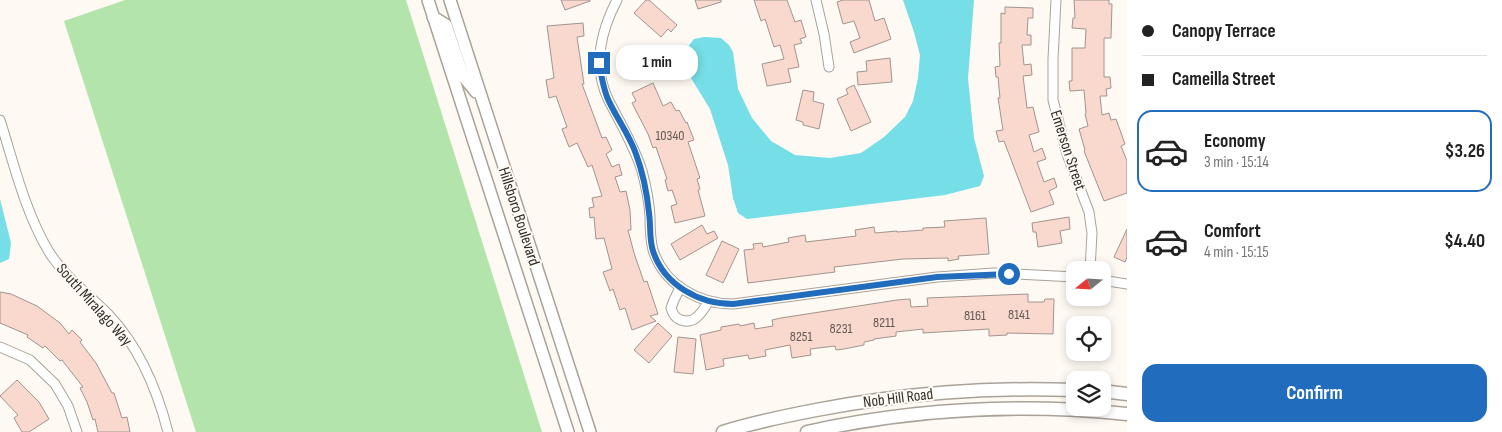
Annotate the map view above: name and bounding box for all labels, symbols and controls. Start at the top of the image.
text: Canopy Terrace [1172,20,1276,43]
callout: 1 min [616,46,699,80]
route end [588,52,610,74]
text: 1 min [642,53,672,72]
text: Cameilla Street [1172,68,1275,91]
street label: Emerson Street [1046,108,1089,193]
house number: 10340 [655,127,685,144]
icon: car [1144,129,1189,174]
text: Economy [1204,130,1266,153]
text: $3.26 [1445,140,1485,163]
text: 3 min · 15:14 [1204,153,1269,172]
street label: Hillsboro Boulevard [494,165,543,268]
icon: car [1144,219,1189,264]
text: Comfort [1204,220,1261,243]
text: $4.40 [1444,230,1485,253]
text: 4 min · 15:15 [1204,243,1269,262]
street label: South Miralago Way [52,260,136,350]
north arrow [1066,261,1111,306]
map controls [1066,261,1111,416]
route start [998,263,1020,285]
house number: 8141 [1008,306,1030,323]
house number: 8161 [964,307,986,324]
house number: 8211 [873,314,895,331]
button: locate [1066,316,1111,361]
house number: 8231 [830,320,853,337]
house number: 8251 [790,328,812,345]
button: Confirm [1142,364,1487,422]
button: layers [1066,371,1111,416]
street label: Nob Hill Road [862,385,934,412]

